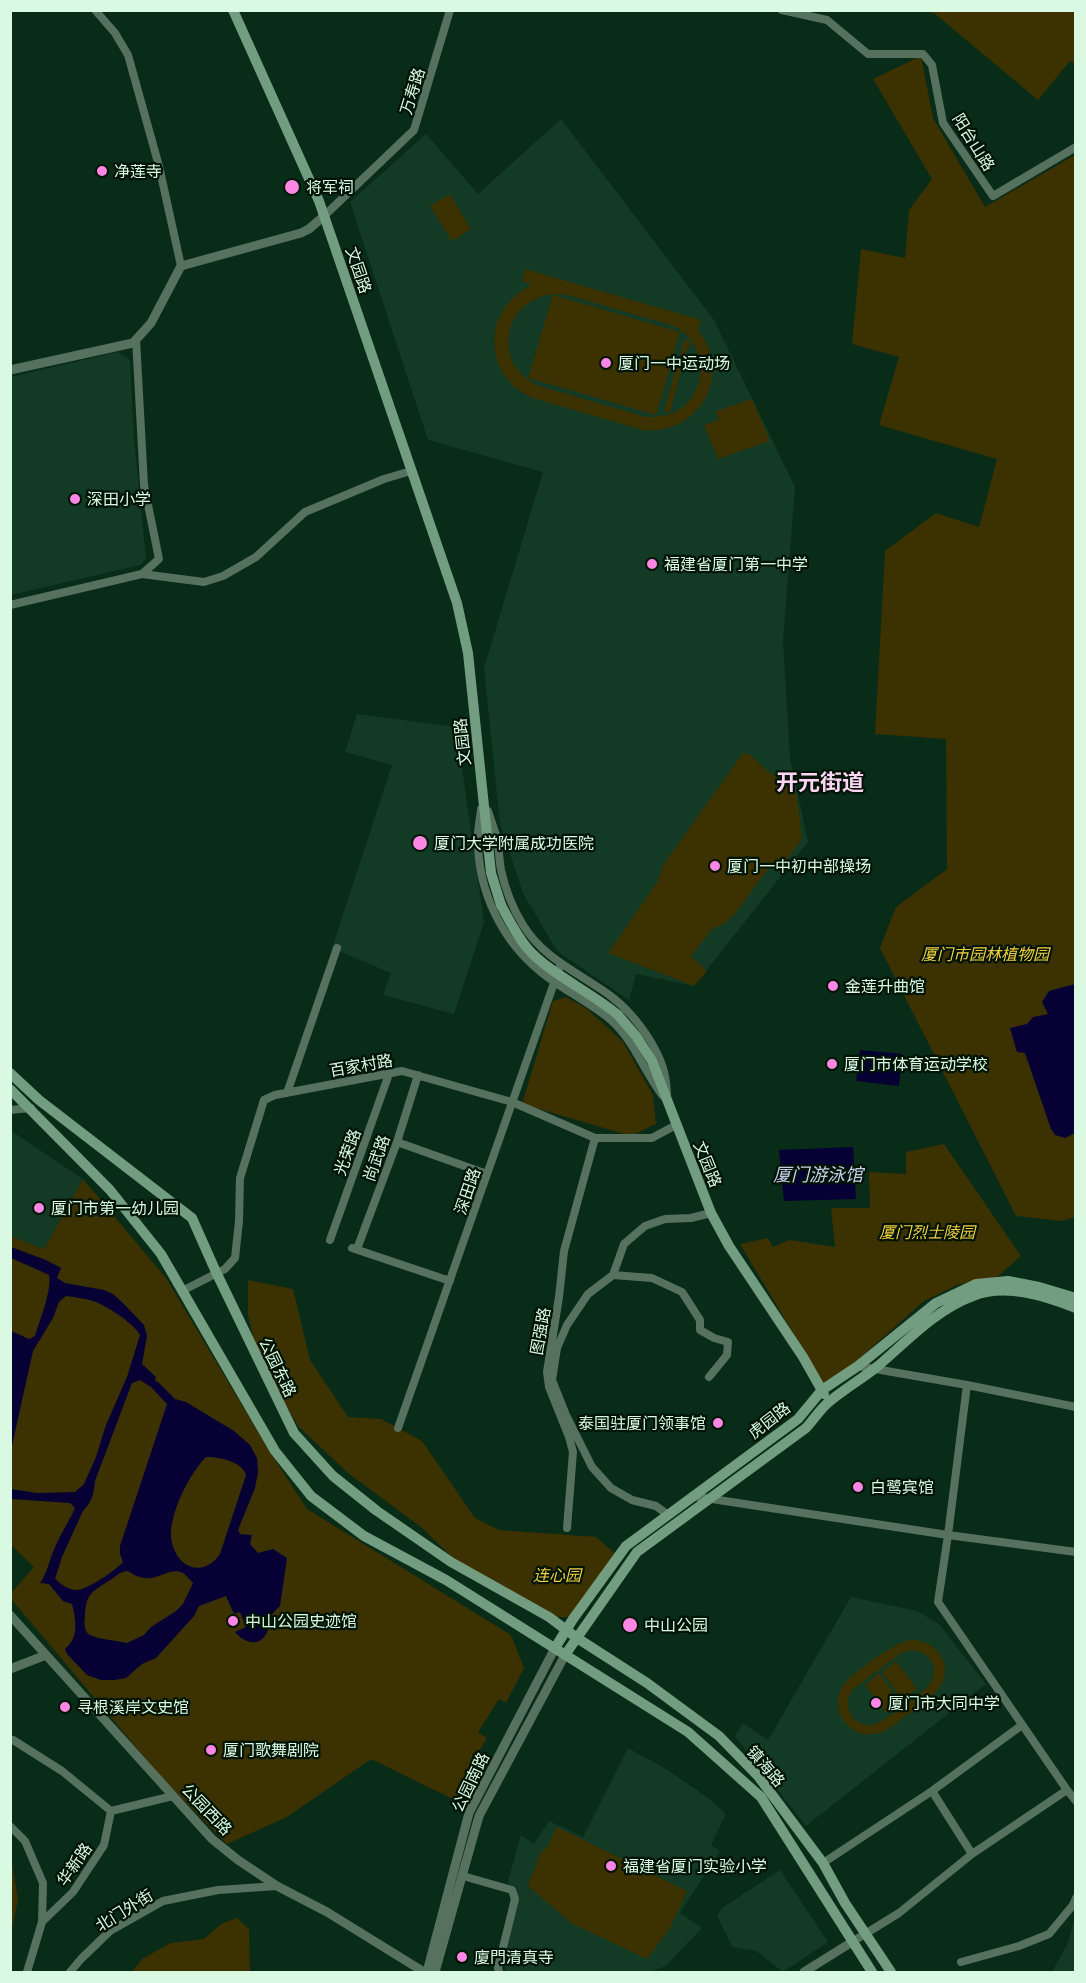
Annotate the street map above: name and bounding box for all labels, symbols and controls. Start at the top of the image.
street label: 万寿路 [396,65,428,117]
street label: 阳台山路 [949,110,999,174]
place label: 净莲寺 [114,161,162,181]
marker: 净莲寺 [95,164,109,178]
place label: 将军祠 [306,177,354,197]
marker: 将军祠 [283,178,301,196]
street label: 文园路 [342,244,376,296]
place label: 厦门一中运动场 [618,353,730,373]
marker: 厦门一中运动场 [599,356,613,370]
place label: 深田小学 [87,489,151,509]
marker: 深田小学 [68,492,82,506]
place label: 福建省厦门第一中学 [664,554,808,574]
marker: 福建省厦门第一中学 [645,557,659,571]
street label: 文园路 [450,717,474,767]
district label: 开元街道 [776,769,864,795]
place label: 厦门大学附属成功医院 [434,833,594,853]
marker: 厦门大学附属成功医院 [411,834,429,852]
place label: 厦门一中初中部操场 [727,856,871,876]
marker: 厦门一中初中部操场 [708,859,722,873]
park label: 厦门市园林植物园 [921,944,1049,964]
place label: 金莲升曲馆 [845,976,925,996]
marker: 金莲升曲馆 [826,979,840,993]
street label: 百家村路 [328,1050,394,1080]
place label: 厦门市体育运动学校 [844,1054,988,1074]
marker: 厦门市体育运动学校 [825,1057,839,1071]
street label: 光荣路 [330,1126,364,1178]
street label: 尚武路 [359,1132,393,1184]
street label: 文园路 [690,1138,726,1190]
water label: 厦门游泳馆 [773,1163,863,1185]
street label: 深田路 [450,1165,484,1217]
place label: 厦门市第一幼儿园 [51,1198,179,1218]
marker: 厦门市第一幼儿园 [32,1201,46,1215]
park label: 厦门烈士陵园 [879,1222,975,1242]
street label: 图强路 [526,1306,554,1356]
street label: 公园东路 [255,1334,301,1400]
street label: 虎园路 [744,1398,794,1442]
place label: 泰国驻厦门领事馆 [578,1413,706,1433]
marker: 泰国驻厦门领事馆 [711,1416,725,1430]
place label: 白鹭宾馆 [870,1477,934,1497]
marker: 白鹭宾馆 [851,1480,865,1494]
park label: 连心园 [533,1565,581,1585]
place label: 中山公园史迹馆 [245,1611,357,1631]
marker: 中山公园史迹馆 [226,1614,240,1628]
place label: 中山公园 [644,1615,708,1635]
marker: 中山公园 [621,1616,639,1634]
place label: 厦门市大同中学 [888,1693,1000,1713]
marker: 厦门市大同中学 [869,1696,883,1710]
place label: 寻根溪岸文史馆 [77,1697,189,1717]
marker: 寻根溪岸文史馆 [58,1700,72,1714]
place label: 厦门歌舞剧院 [223,1740,319,1760]
street label: 镇海路 [743,1742,789,1790]
marker: 厦门歌舞剧院 [204,1743,218,1757]
street label: 公园南路 [447,1749,493,1815]
street label: 公园西路 [178,1779,236,1839]
street label: 华新路 [52,1839,96,1889]
place label: 福建省厦门实验小学 [623,1856,767,1876]
marker: 福建省厦门实验小学 [604,1859,618,1873]
street label: 北门外街 [92,1885,156,1935]
place label: 廈門清真寺 [474,1947,554,1967]
marker: 廈門清真寺 [455,1950,469,1964]

